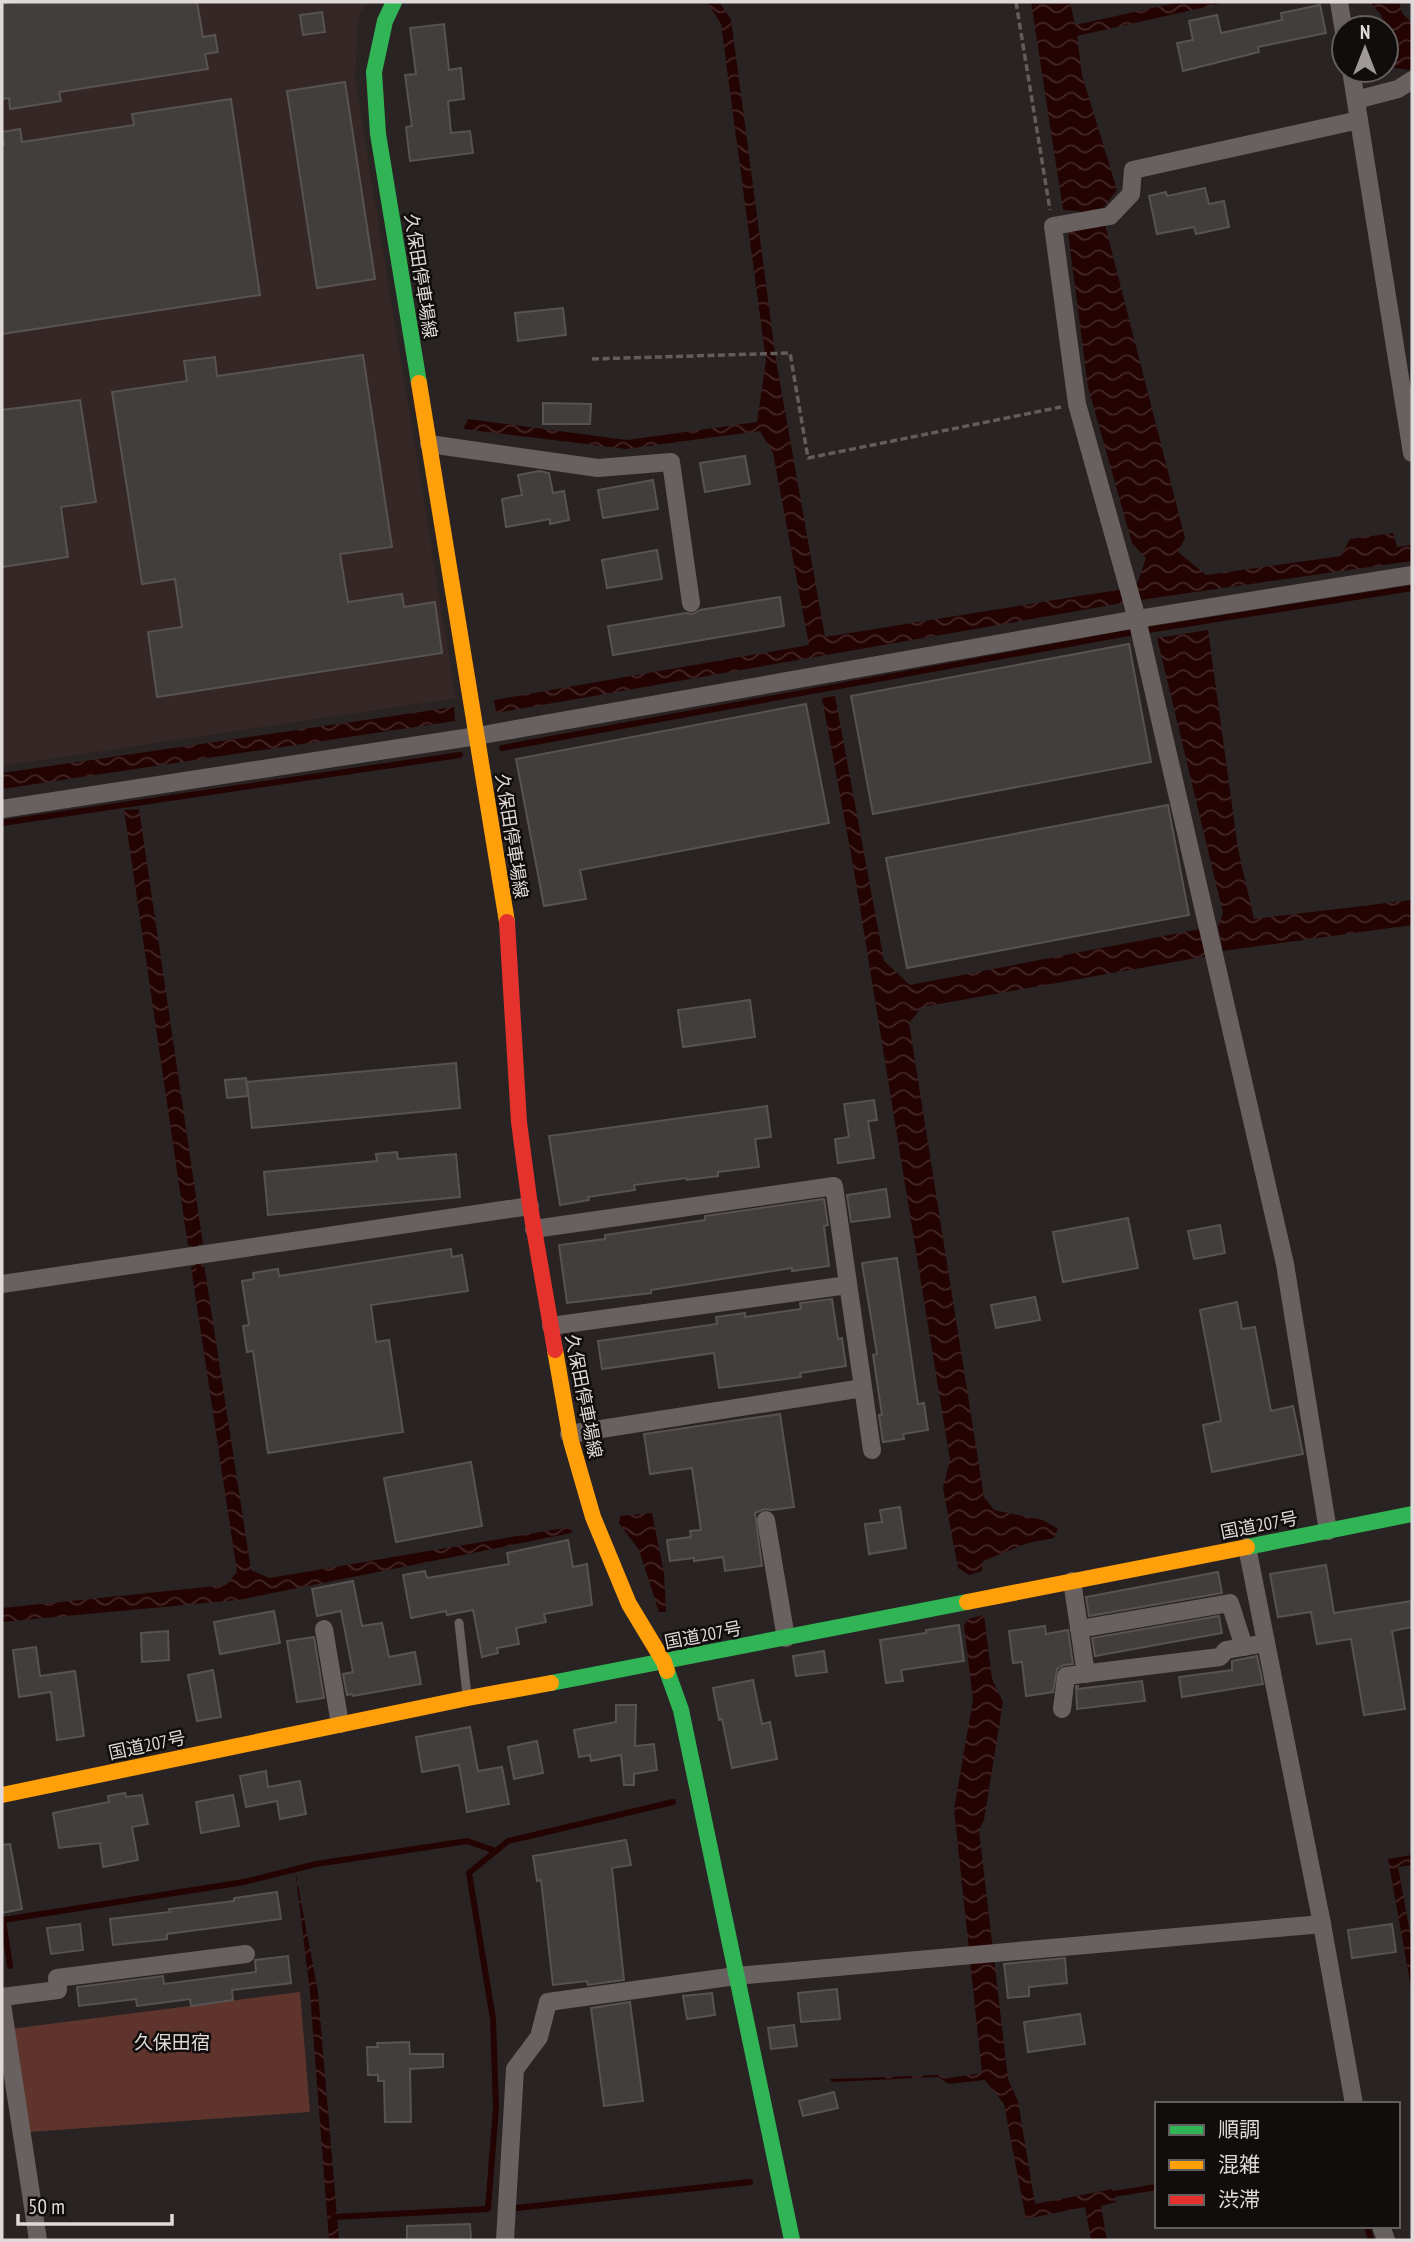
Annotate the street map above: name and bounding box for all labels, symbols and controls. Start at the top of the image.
north arrow [1330,14,1400,84]
text: N [1360,20,1370,44]
street label: 久保田停車場線 [400,212,442,340]
street label: 久保田停車場線 [491,772,533,900]
street label: 久保田停車場線 [561,1332,607,1460]
street label: 国道207号 [1218,1506,1300,1544]
street label: 国道207号 [662,1616,744,1654]
street label: 国道207号 [106,1726,188,1764]
district label: 久保田宿 [134,2030,210,2054]
legend [1155,2102,1400,2228]
text: 順調 [1218,2116,1260,2143]
text: 混雑 [1218,2151,1260,2178]
scale bar [18,2182,172,2226]
text: 渋滞 [1218,2186,1260,2213]
text: 50 m [28,2193,65,2220]

